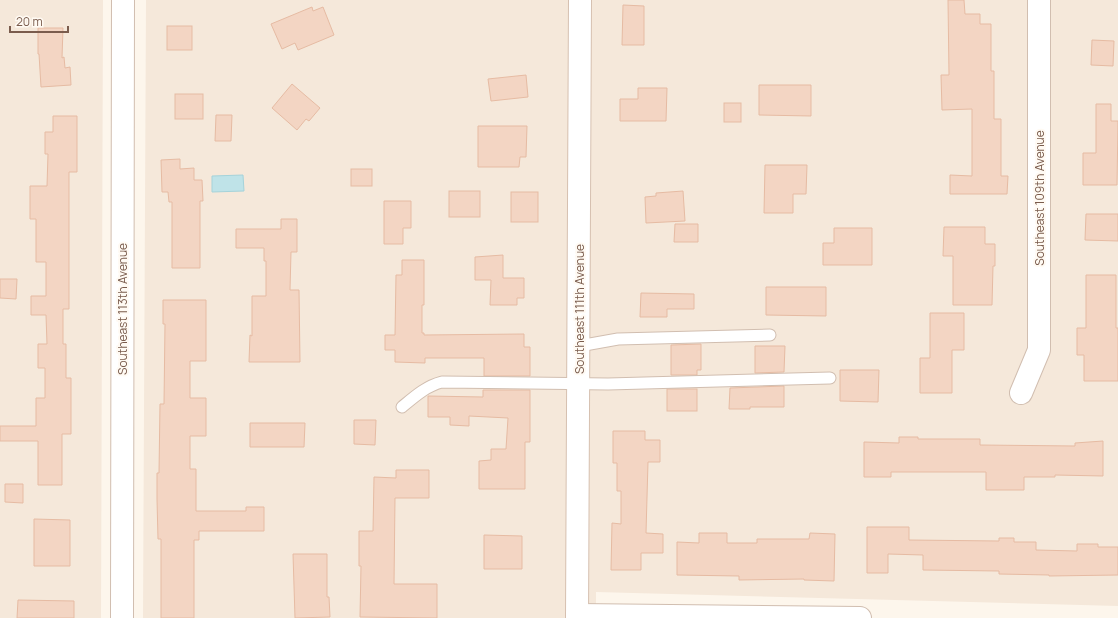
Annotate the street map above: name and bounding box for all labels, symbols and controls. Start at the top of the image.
scale bar [10,8,68,34]
text: 20 m [16,13,43,30]
street label: Southeast 109th Avenue [1031,130,1048,266]
street label: Southeast 113th Avenue [114,243,131,375]
street label: Southeast 111th Avenue [571,244,588,374]

